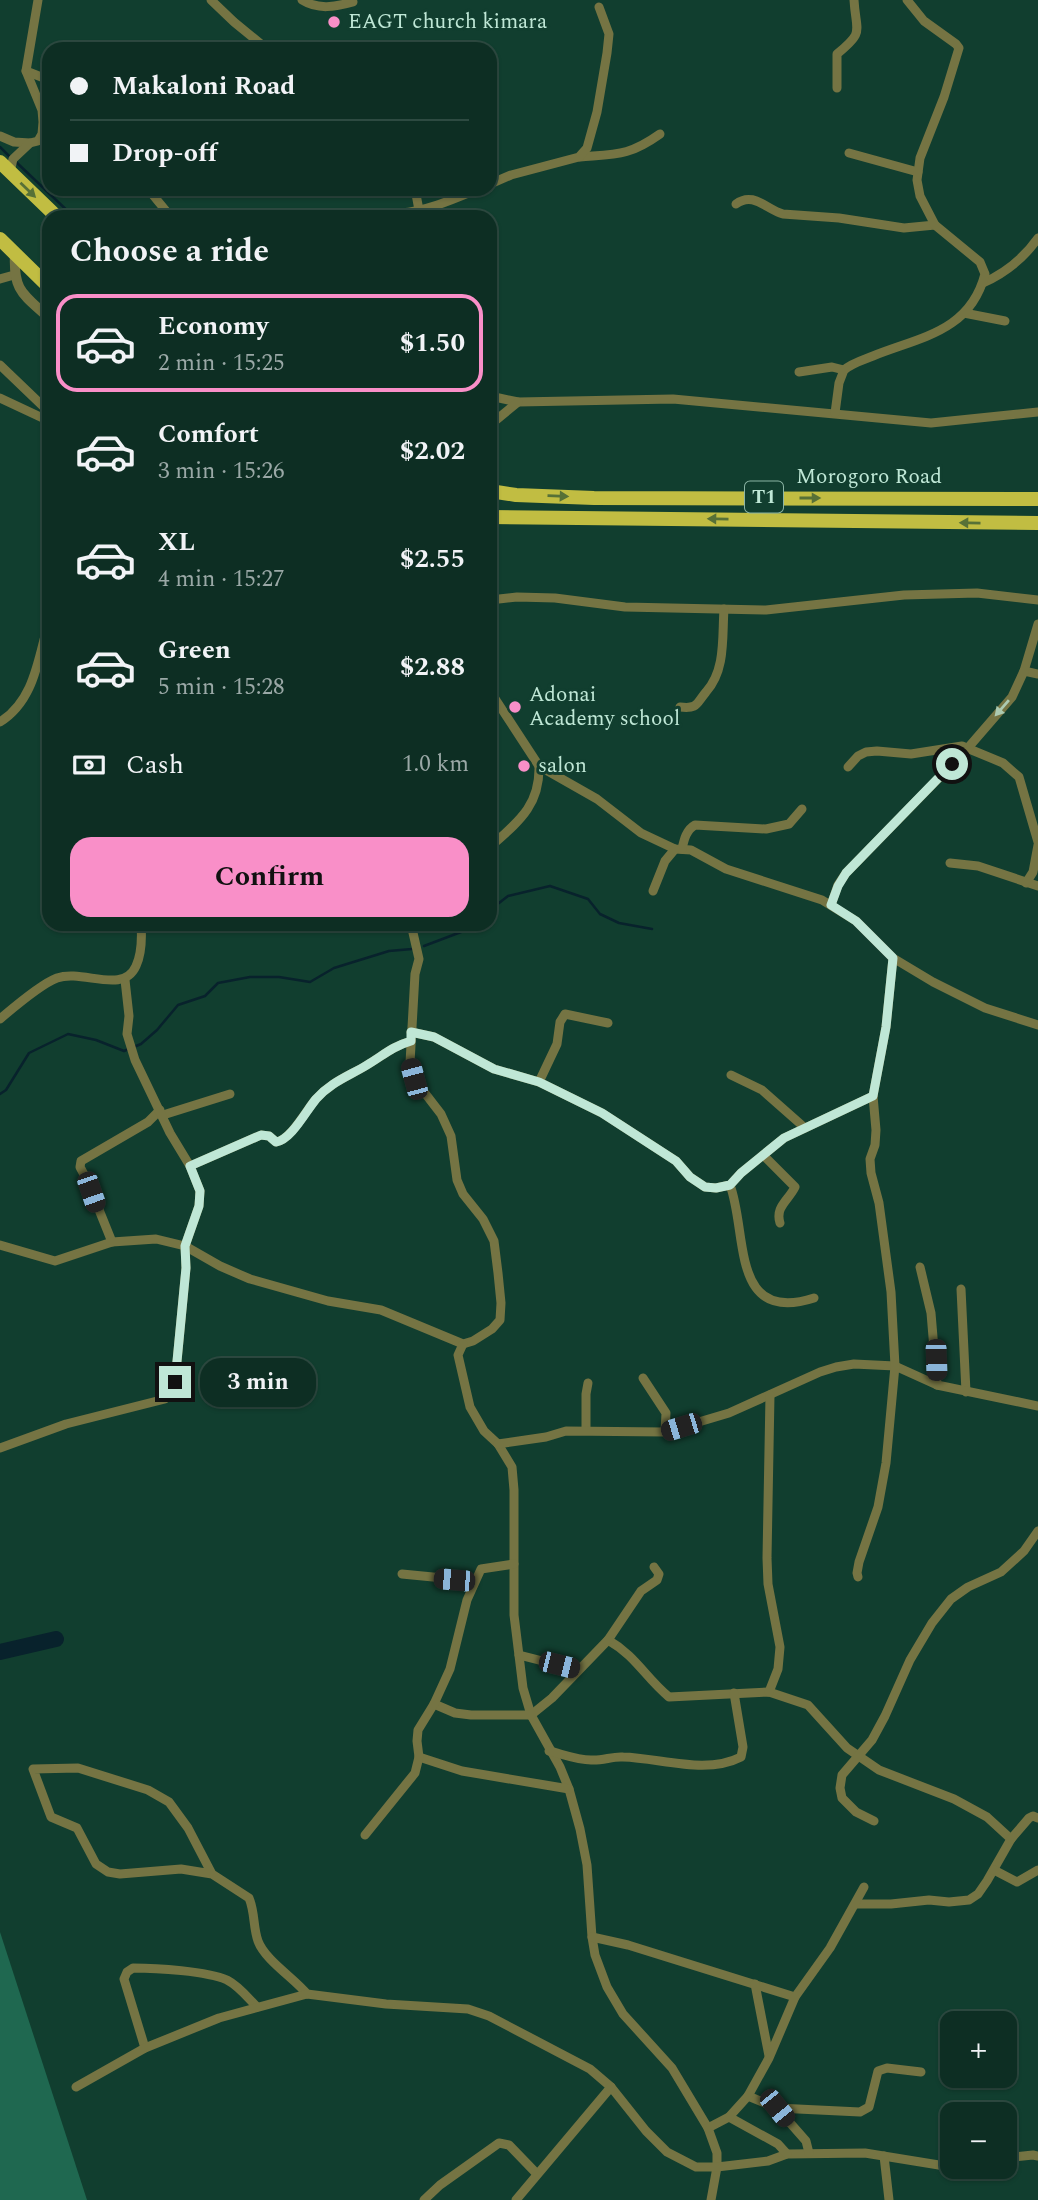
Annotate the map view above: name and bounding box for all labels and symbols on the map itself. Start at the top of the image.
place label: EAGT church kimara [348,6,548,38]
marker: EAGT church kimara [326,14,342,30]
one-way arrow [19,181,36,197]
street label: Morogoro Road [796,461,942,493]
road number: T1 [745,482,783,512]
one-way arrow [547,491,569,502]
one-way arrow [799,492,821,504]
one-way arrow [707,513,729,525]
one-way arrow [959,517,981,528]
place label: Adonai Academy school [529,679,680,735]
marker: Adonai Academy school [507,699,523,715]
one-way arrow [994,699,1010,717]
route start [936,748,968,780]
place label: salon [538,750,587,782]
marker: salon [516,758,532,774]
car [399,1056,430,1102]
car [75,1169,108,1215]
car [925,1339,948,1381]
callout: 3 min [200,1358,315,1406]
route end [159,1366,191,1398]
car [658,1411,705,1443]
car [433,1568,476,1592]
car [537,1650,582,1680]
car [756,2085,799,2131]

